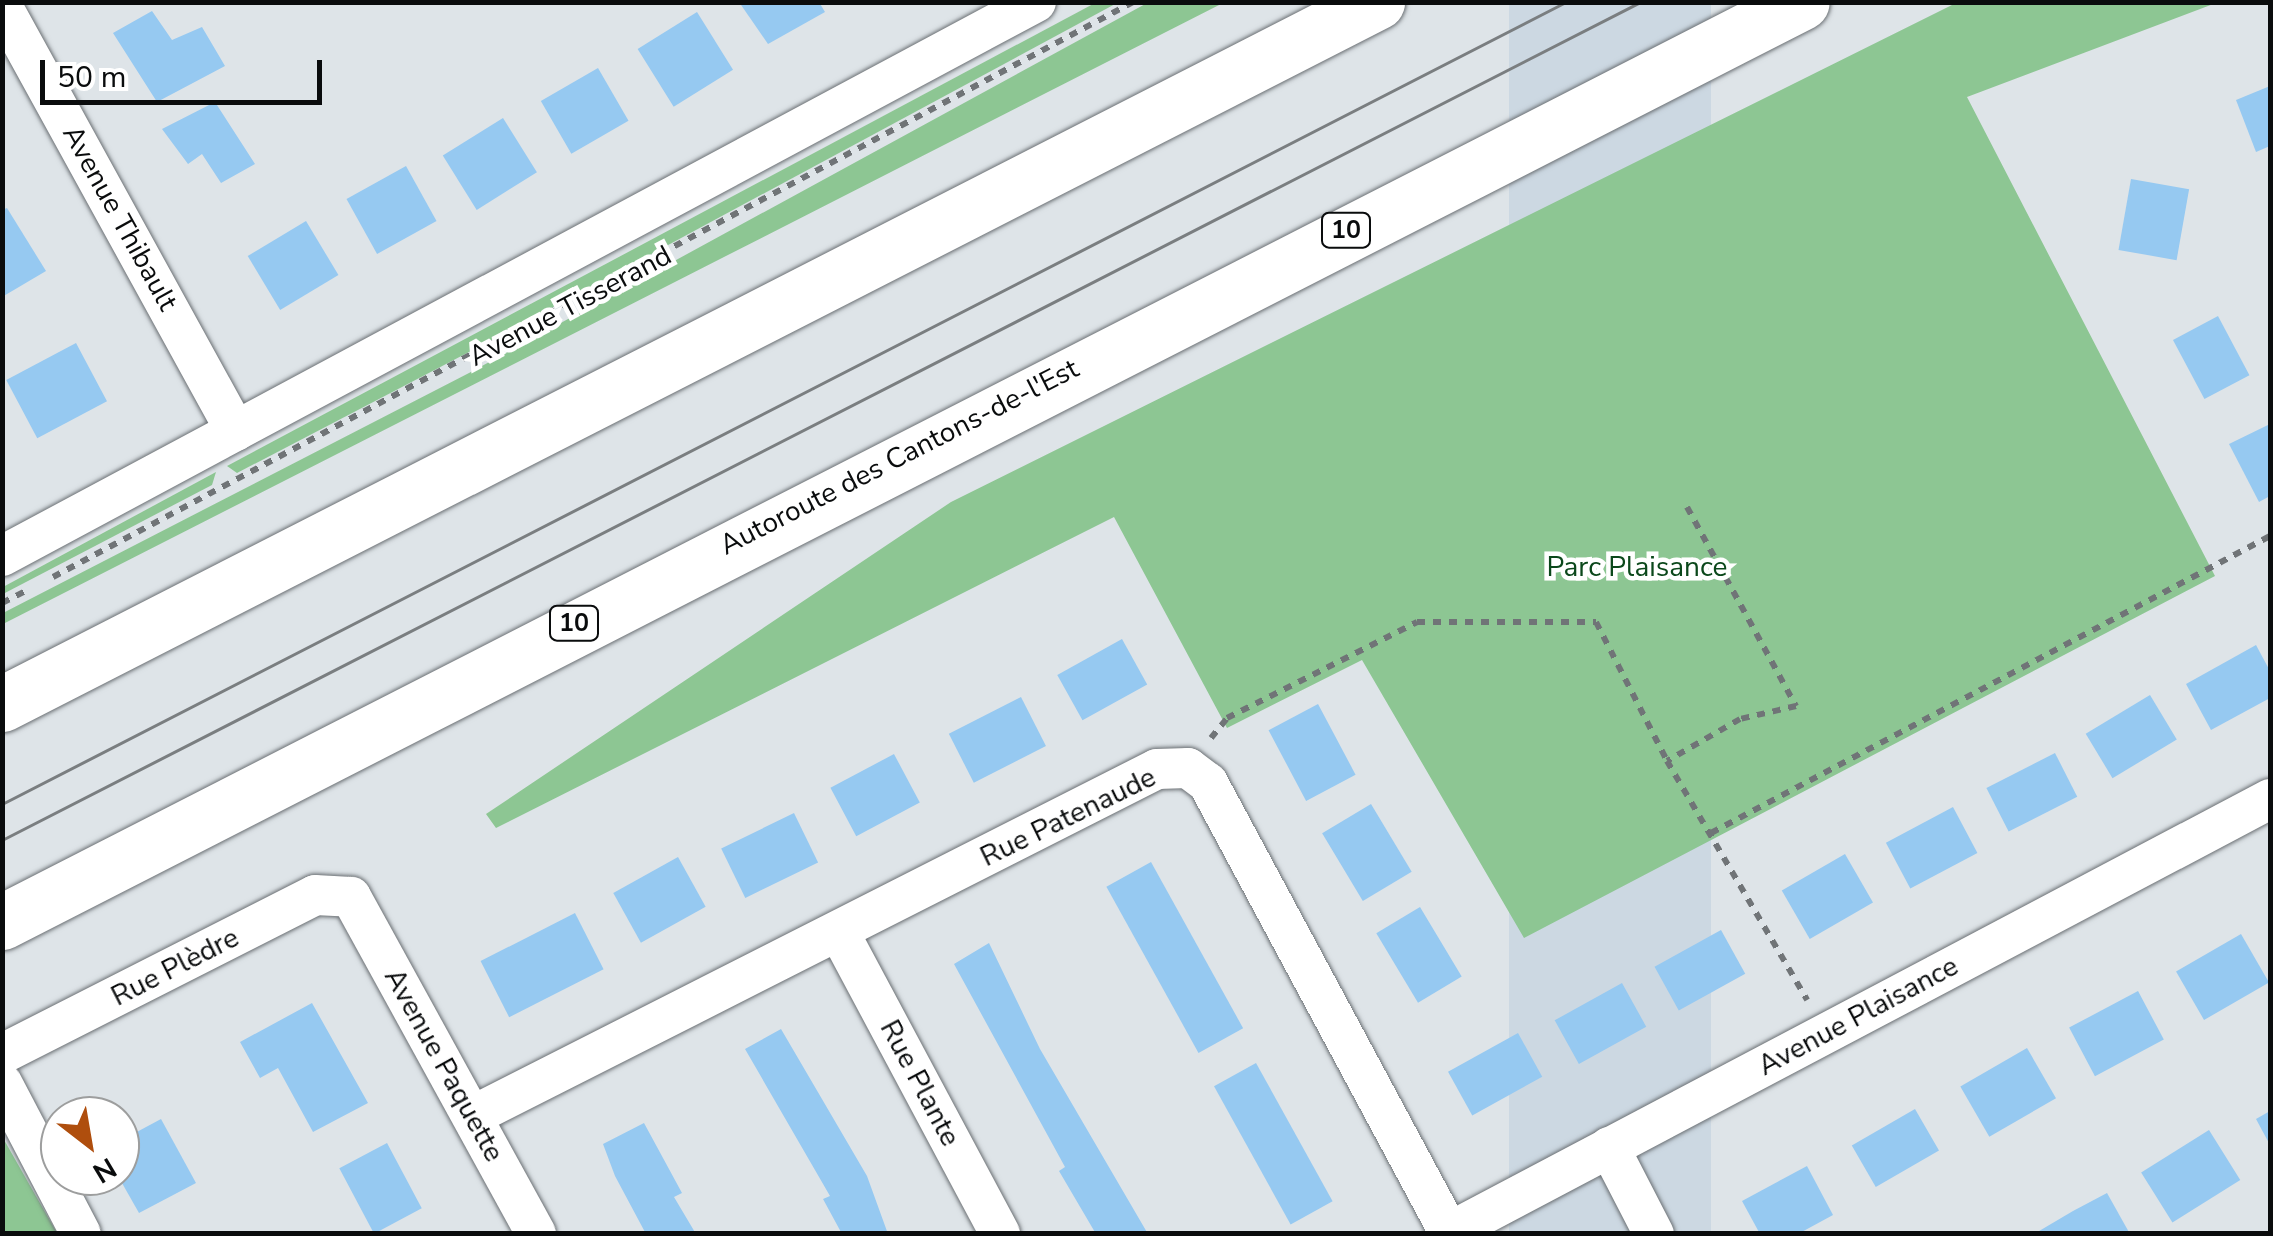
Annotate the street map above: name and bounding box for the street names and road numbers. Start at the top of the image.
street label: Avenue Thibault [55,120,185,316]
road number: 10 [1321,210,1371,250]
street label: Avenue Tisserand [463,238,677,374]
street label: Autoroute des Cantons-de-l'Est [714,352,1084,562]
road number: 10 [549,603,599,643]
street label: Rue Patenaude [975,760,1161,874]
street label: Rue Plèdre [106,921,244,1013]
street label: Avenue Plaisance [1752,949,1964,1083]
street label: Avenue Paquette [377,963,511,1167]
street label: Rue Plante [873,1014,967,1152]

